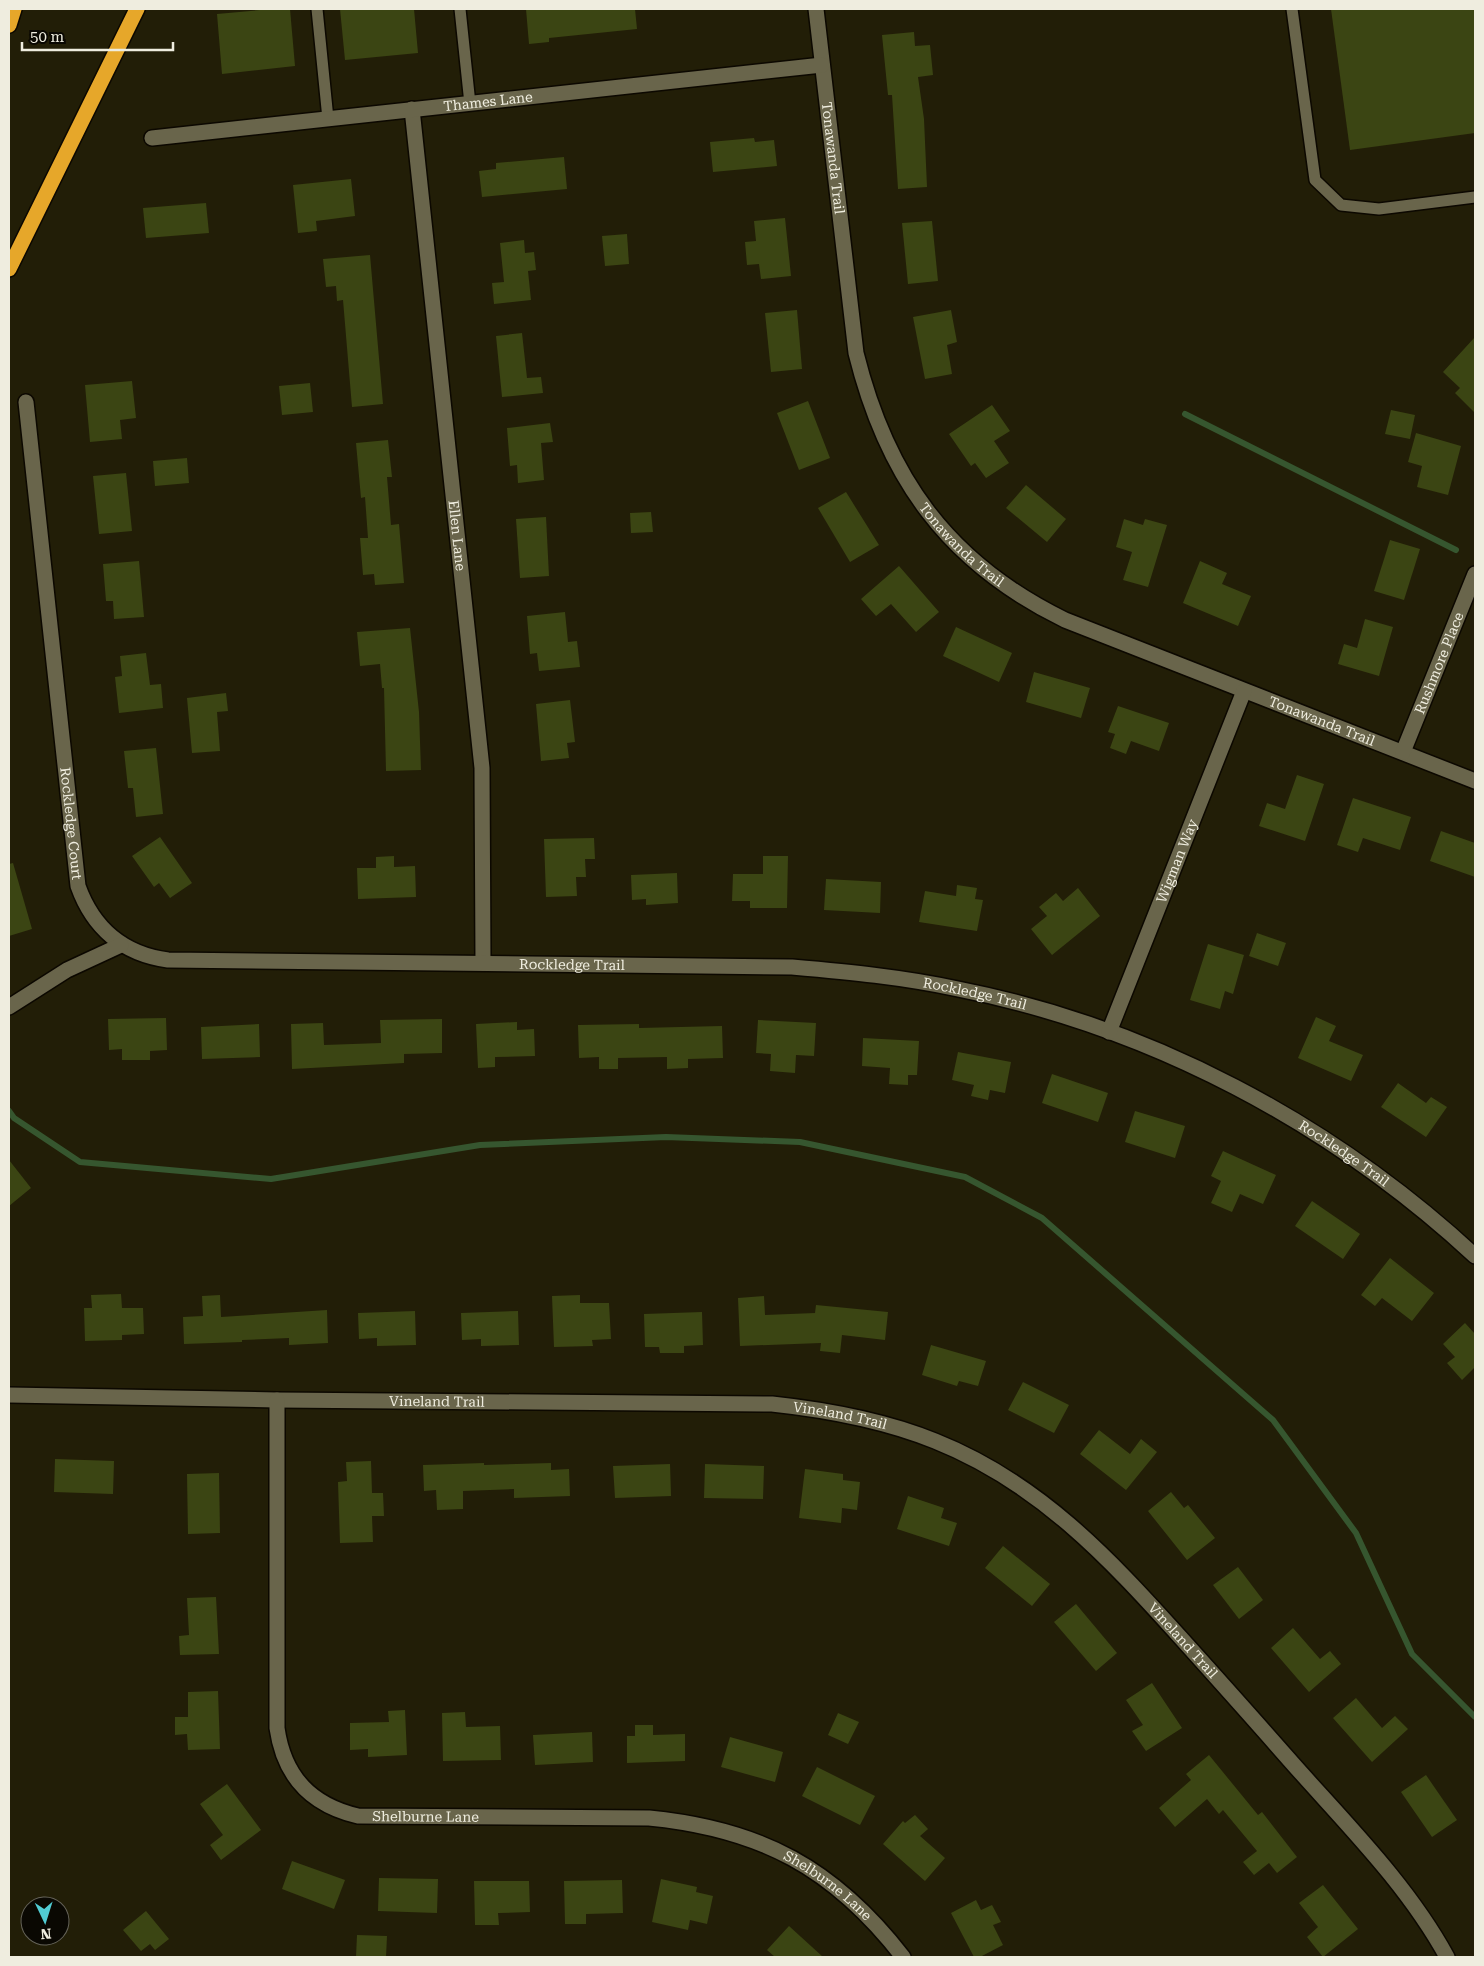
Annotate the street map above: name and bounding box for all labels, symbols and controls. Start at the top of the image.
scale bar [22,20,174,52]
text: 50 m [30,28,65,46]
street label: Thames Lane [443,89,534,114]
street label: Tonawanda Trail [819,101,848,216]
street label: Ellen Lane [446,499,469,572]
street label: Tonawanda Trail [916,500,1008,590]
street label: Rushmore Place [1411,609,1467,716]
street label: Tonawanda Trail [1266,693,1378,749]
street label: Rockledge Court [57,766,85,881]
street label: Wigman Way [1153,816,1201,905]
street label: Rockledge Trail [519,956,626,973]
street label: Rockledge Trail [922,974,1029,1013]
street label: Rockledge Trail [1296,1117,1393,1190]
street label: Vineland Trail [389,1393,485,1410]
street label: Vineland Trail [792,1399,890,1433]
street label: Vineland Trail [1145,1600,1221,1682]
street label: Shelburne Lane [372,1808,479,1825]
street label: Shelburne Lane [781,1847,875,1924]
north arrow [20,1896,70,1946]
text: N [40,1926,52,1942]

